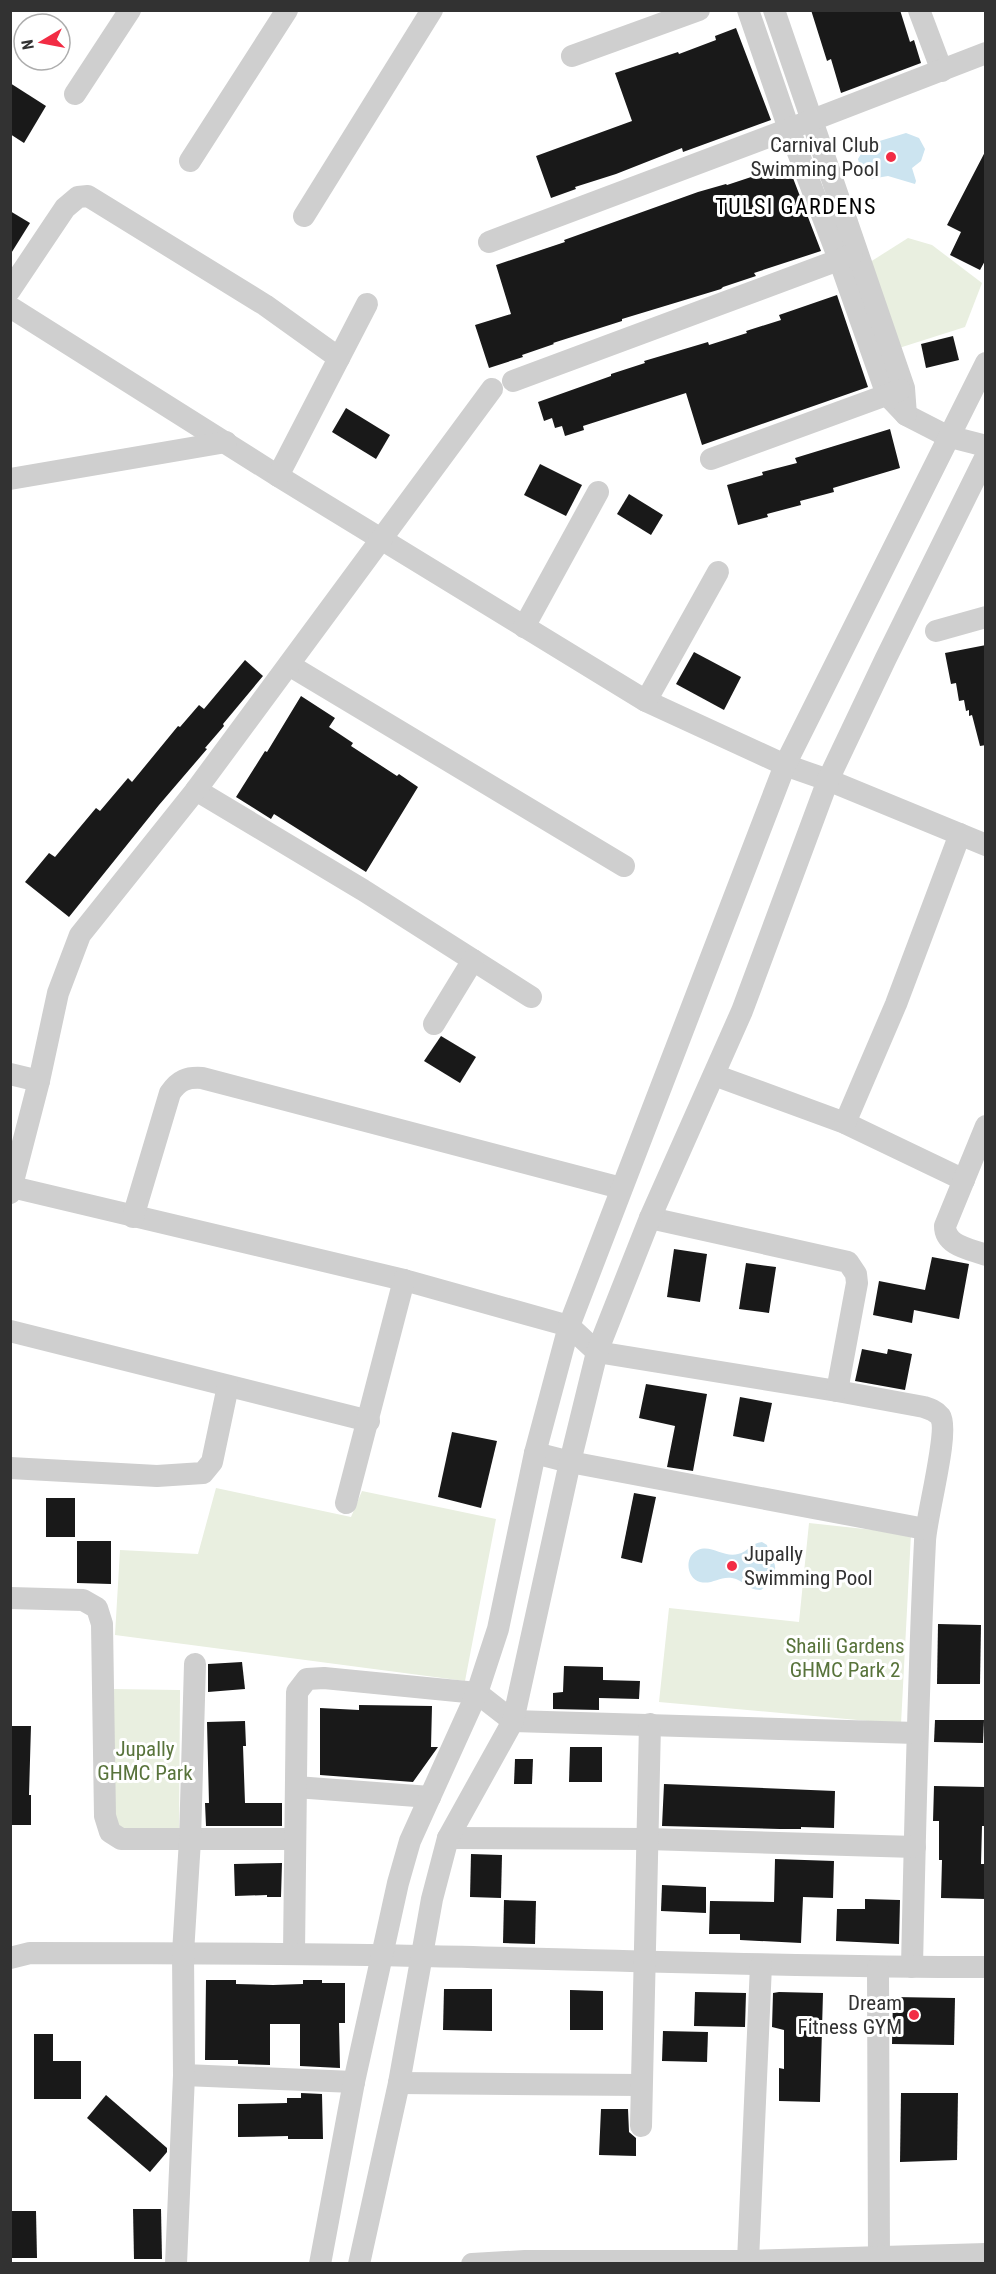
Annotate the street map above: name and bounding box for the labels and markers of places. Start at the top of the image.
place label: Carnival Club Swimming Pool [750,133,879,181]
marker: Carnival Club Swimming Pool [884,150,898,164]
place label: Jupally Swimming Pool [744,1542,873,1590]
marker: Jupally Swimming Pool [725,1559,739,1573]
place label: Dream Fitness GYM [798,1991,902,2039]
marker: Dream Fitness GYM [907,2008,921,2022]

